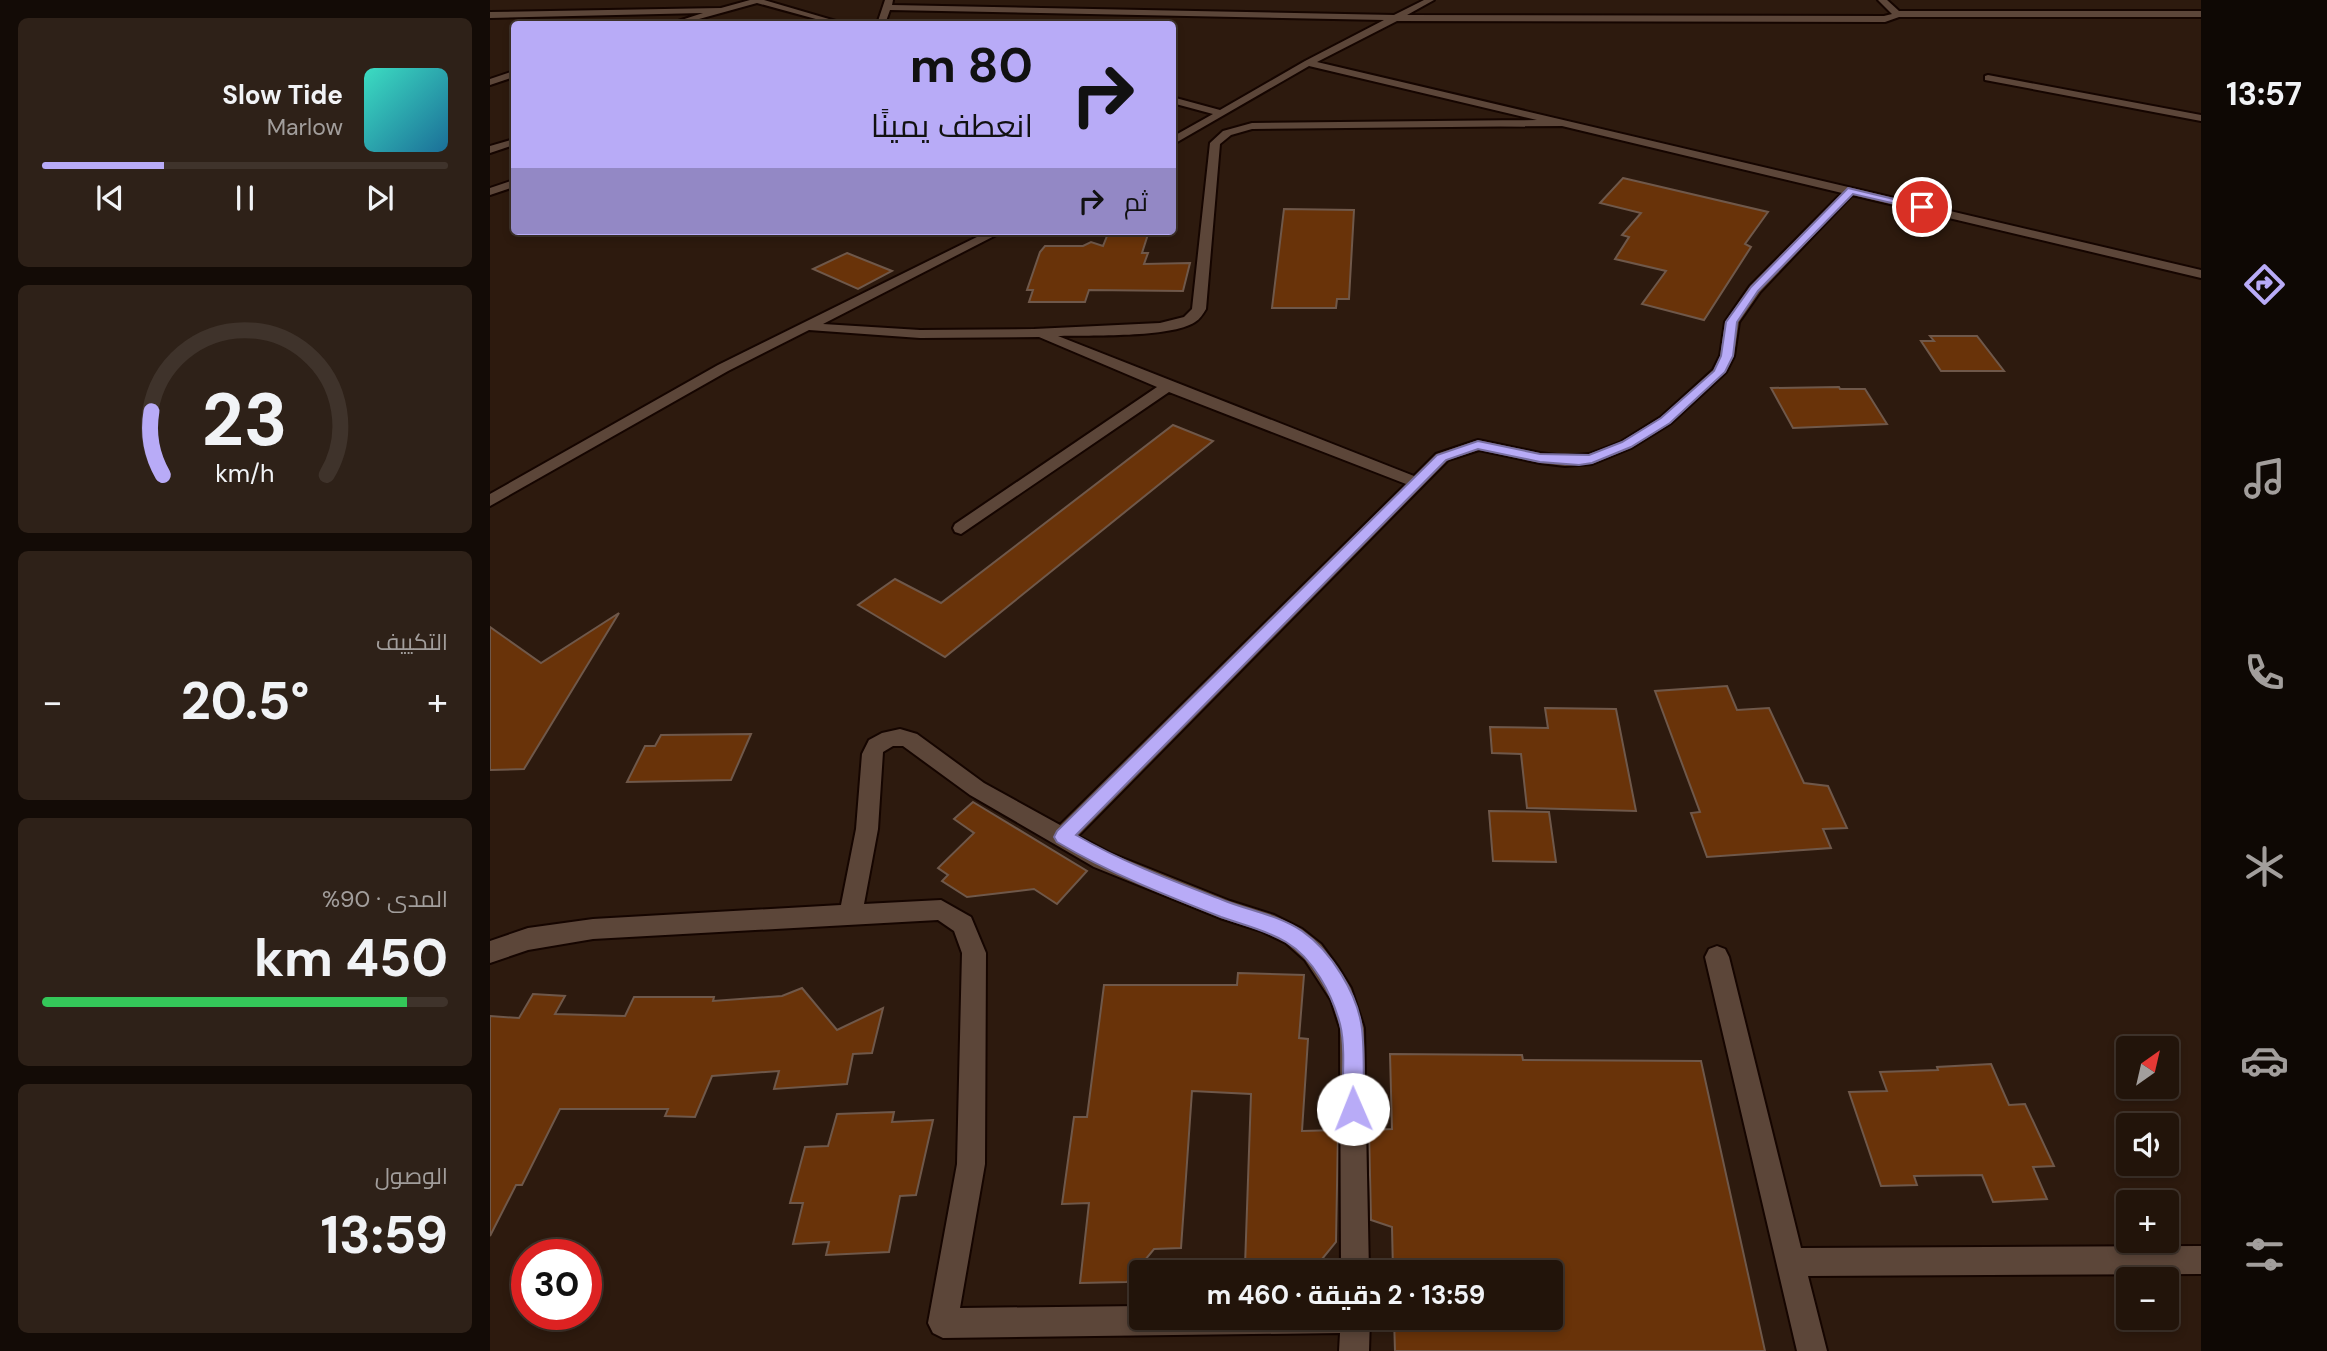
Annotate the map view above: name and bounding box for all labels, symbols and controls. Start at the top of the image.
text: 80 m [910,33,1033,97]
icon: right [1057,49,1148,140]
text: 13:57 [2226,73,2302,115]
text: Slow Tide [222,78,343,112]
text: انعطف يمينًا [871,105,1033,147]
text: Marlow [267,112,343,142]
pin [1892,177,1952,237]
icon: previous [91,179,129,217]
icon: pause [226,179,264,217]
icon: next [361,179,399,217]
icon: right [1072,182,1110,220]
text: ثم [1124,185,1148,219]
icon: arrive [1903,188,1941,226]
icon: directions [2240,260,2289,309]
text: 23 [202,373,288,468]
icon: music [2240,454,2289,503]
text: km/h [215,457,275,490]
text: التكييف [376,627,448,657]
icon: phone [2240,648,2289,697]
text: 20.5° [181,667,309,735]
text: − [42,677,63,727]
text: + [427,677,448,727]
icon: climate [2240,842,2289,891]
text: المدى · 90% [322,884,448,914]
text: 450 km [254,924,448,992]
north arrow [2116,1036,2179,1099]
map controls [2116,1036,2179,1330]
icon: car [2240,1036,2289,1085]
position arrow [1316,1072,1390,1146]
button: sound [2116,1113,2179,1176]
text: الوصول [375,1161,448,1191]
button: + [2116,1190,2179,1253]
text: 13:59 [320,1201,448,1269]
icon: filters [2240,1230,2289,1279]
speed limit sign: 30 [511,1239,602,1330]
button: − [2116,1267,2179,1330]
text: 13:59 · 2 دقيقة · 460 m [1207,1278,1485,1312]

